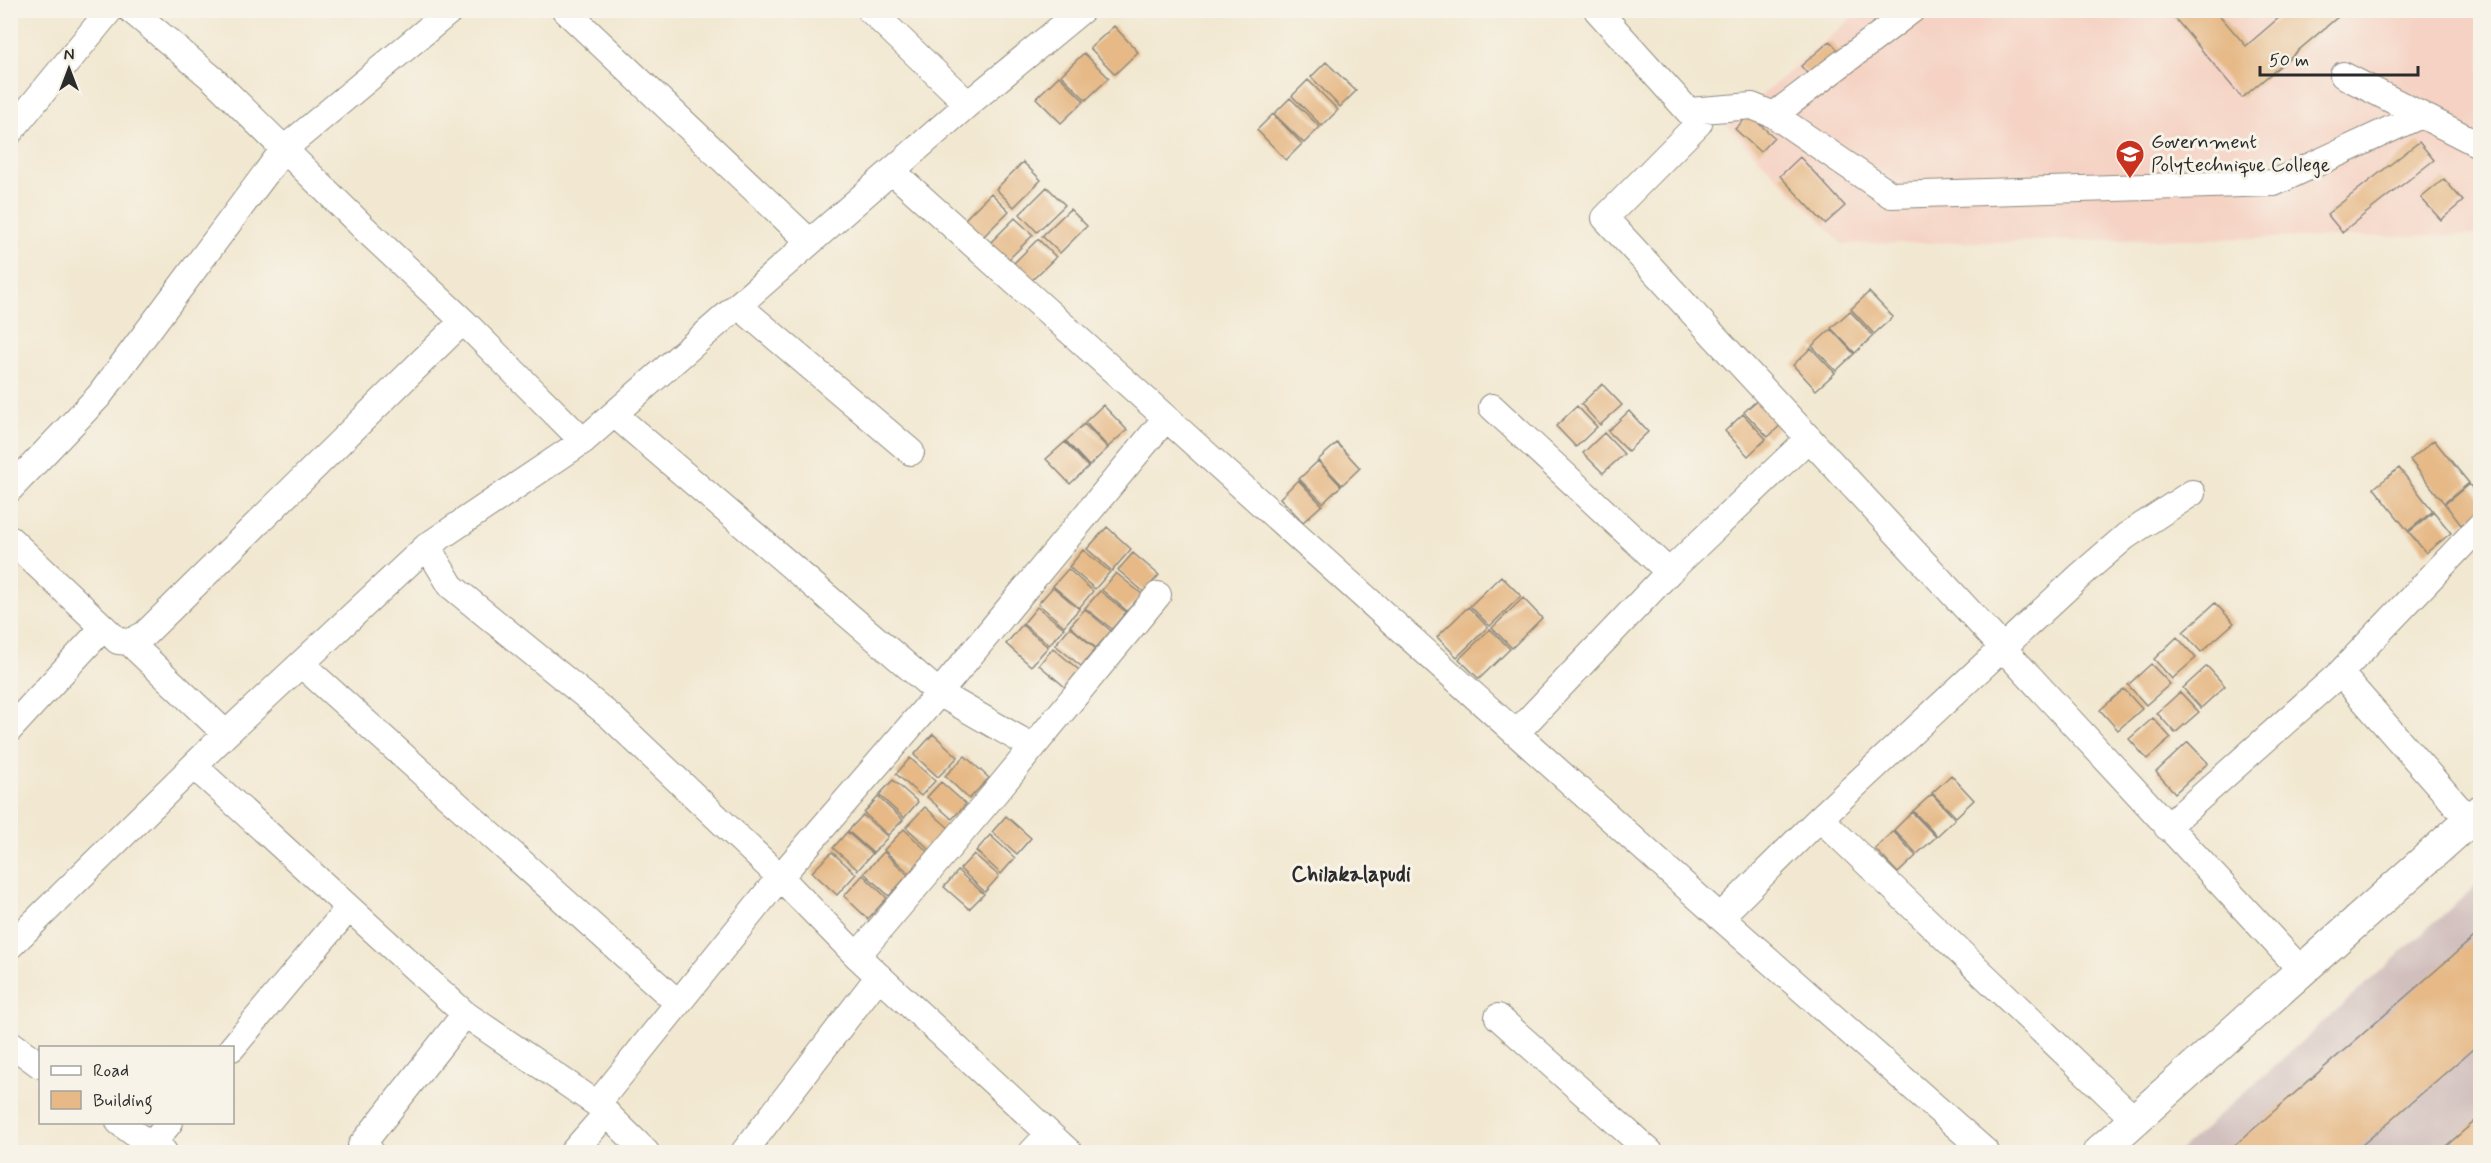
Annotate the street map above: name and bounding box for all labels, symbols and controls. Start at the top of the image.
north arrow [39,39,99,99]
scale bar [2260,39,2418,77]
text: N [64,45,74,66]
text: 50 m [2269,49,2309,73]
place label: Government Polytechnique College [2151,129,2330,179]
school or university icon: Government Polytechnique College [2114,138,2146,180]
district label: Chilakalapudi [1291,861,1411,889]
legend [39,1046,234,1124]
text: Road [93,1059,129,1083]
text: Building [93,1089,153,1115]

